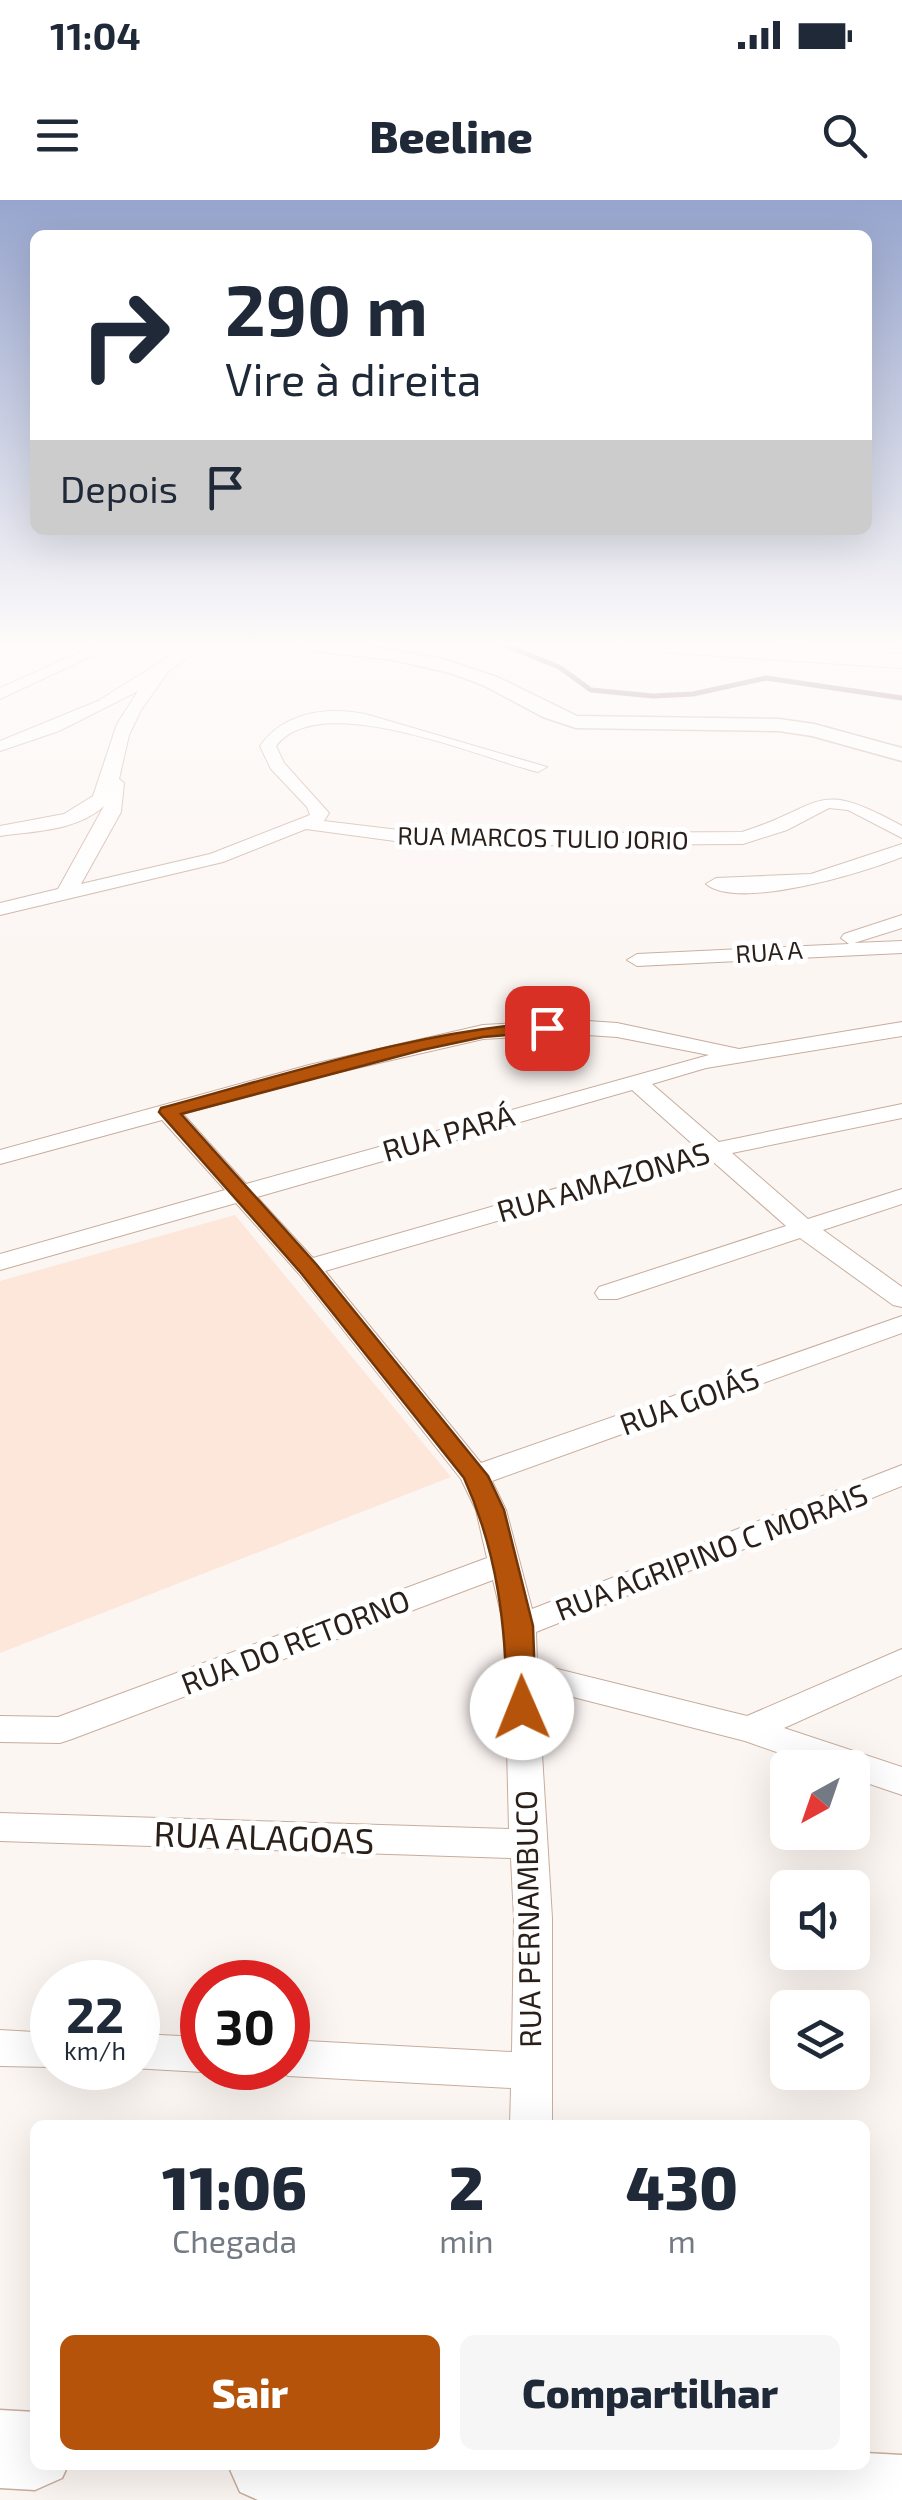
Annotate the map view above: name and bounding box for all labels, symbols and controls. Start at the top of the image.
text: 11:04 [50,12,141,58]
icon: menu [30,108,85,163]
text: Beeline [369,108,533,162]
icon: search [817,108,872,163]
text: 290 m [225,266,428,350]
icon: right [60,270,190,400]
text: Vire à direita [225,351,482,405]
icon: arrive [198,460,253,515]
text: Depois [60,465,178,511]
street label: RUA MARCOS TULIO JORIO [397,819,689,855]
street label: RUA A [734,934,804,968]
pin [505,986,590,1071]
icon: arrive [520,1001,575,1056]
street label: RUA PARÁ [378,1096,518,1168]
street label: RUA AMAZONAS [493,1133,713,1229]
street label: RUA GOIÁS [615,1358,763,1442]
street label: RUA AGRIPINO C MORAIS [550,1475,872,1627]
street label: RUA DO RETORNO [176,1581,414,1701]
position arrow [470,1656,574,1760]
north arrow [770,1750,870,1850]
map controls [770,1750,870,2090]
street label: RUA PERNAMBUCO [507,1790,547,2048]
street label: RUA ALAGOAS [153,1811,375,1861]
button: sound [770,1870,870,1970]
speed limit sign: 30 [180,1960,310,2090]
text: 22 [66,1983,124,2043]
button: layers [770,1990,870,2090]
text: km/h [64,2035,126,2065]
text: 11:06 [162,2150,307,2222]
text: 2 [449,2150,484,2222]
text: 430 [626,2150,738,2222]
text: Chegada [172,2221,297,2259]
text: min [439,2221,494,2259]
text: m [668,2221,696,2259]
button: Sair [60,2335,440,2450]
button: Compartilhar [460,2335,840,2450]

